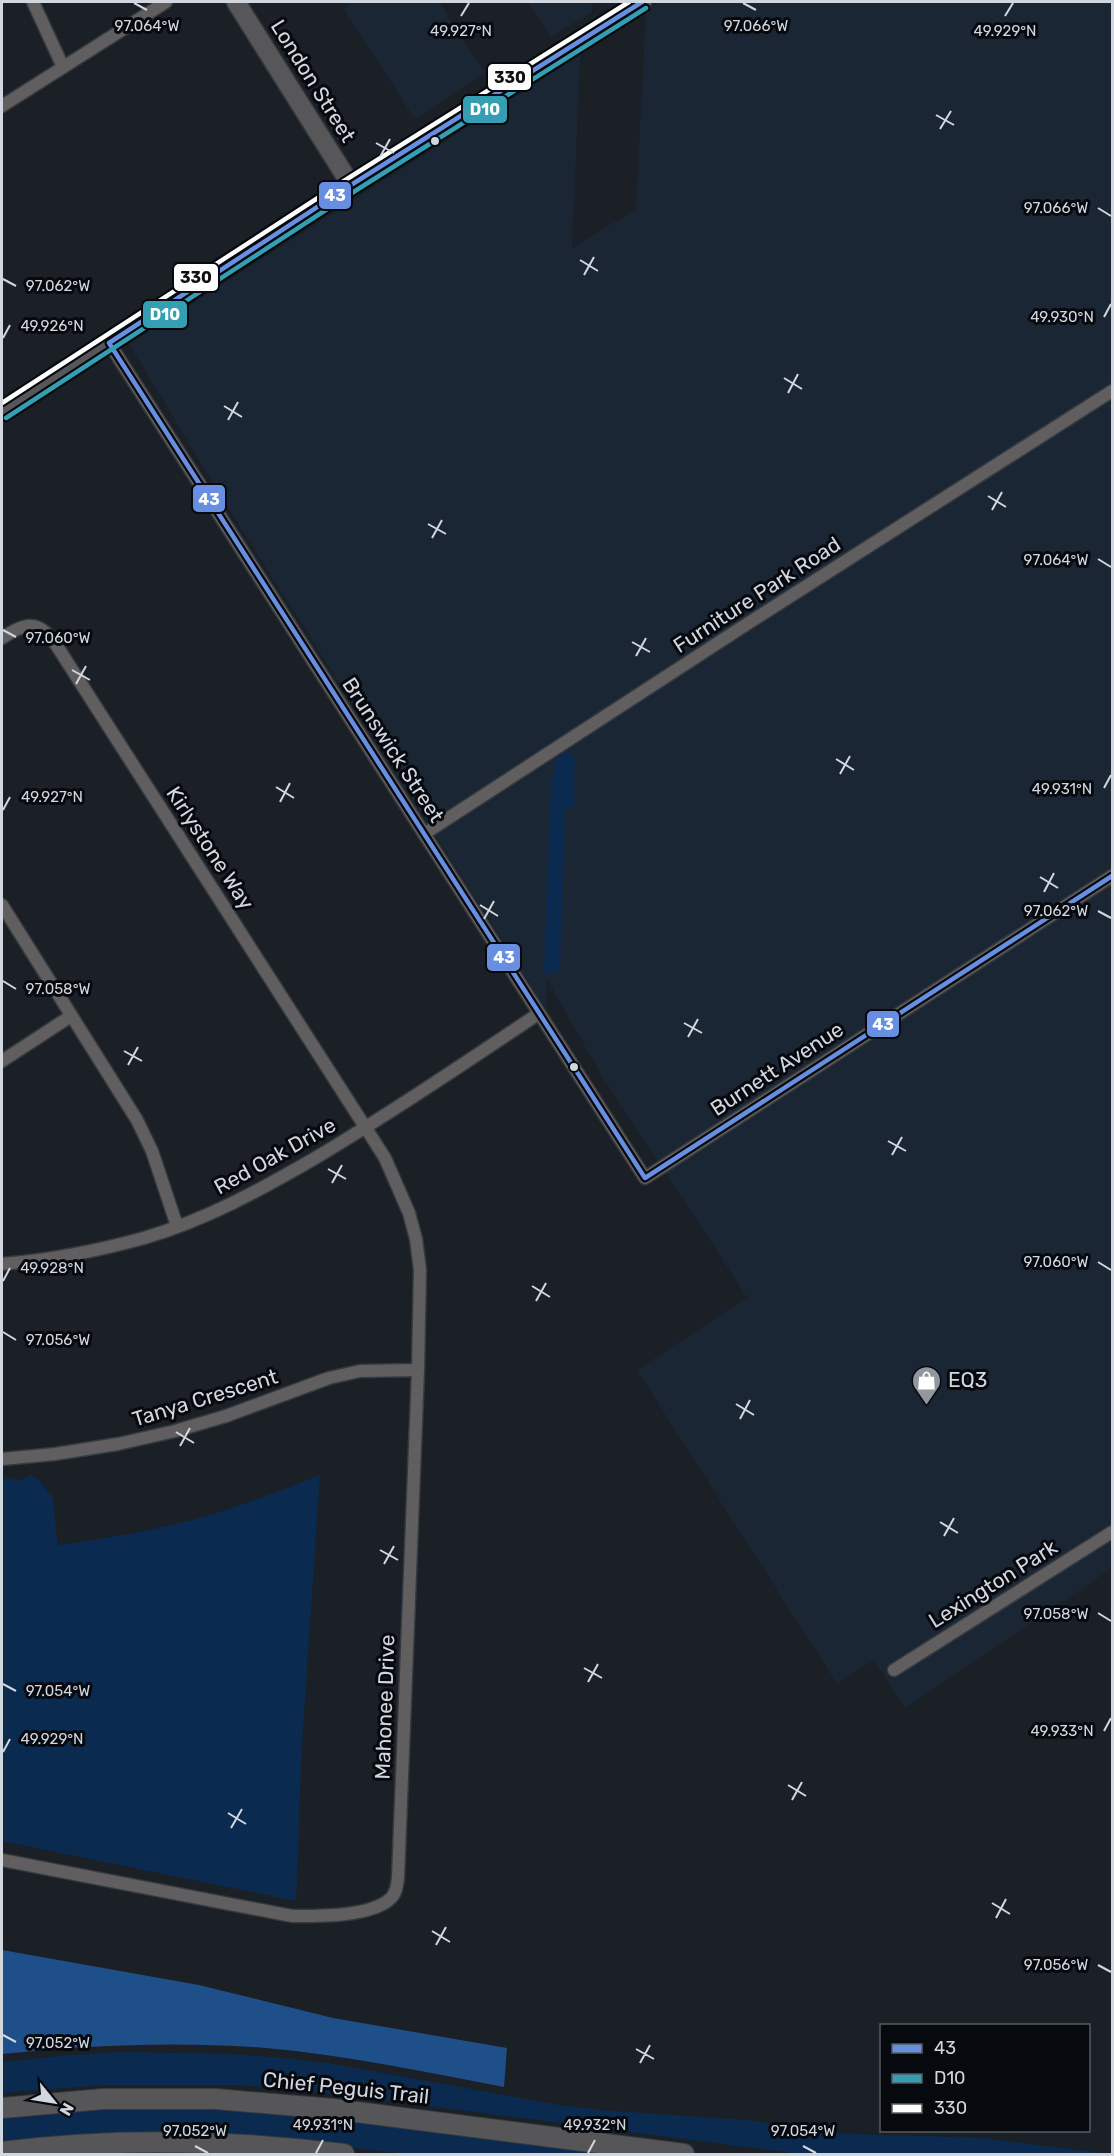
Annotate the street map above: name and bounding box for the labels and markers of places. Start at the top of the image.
unlabelled marker [429,135,441,147]
unlabelled marker [568,1061,580,1073]
shop icon: EQ3 [911,1364,943,1406]
place label: EQ3 [948,1367,987,1392]

